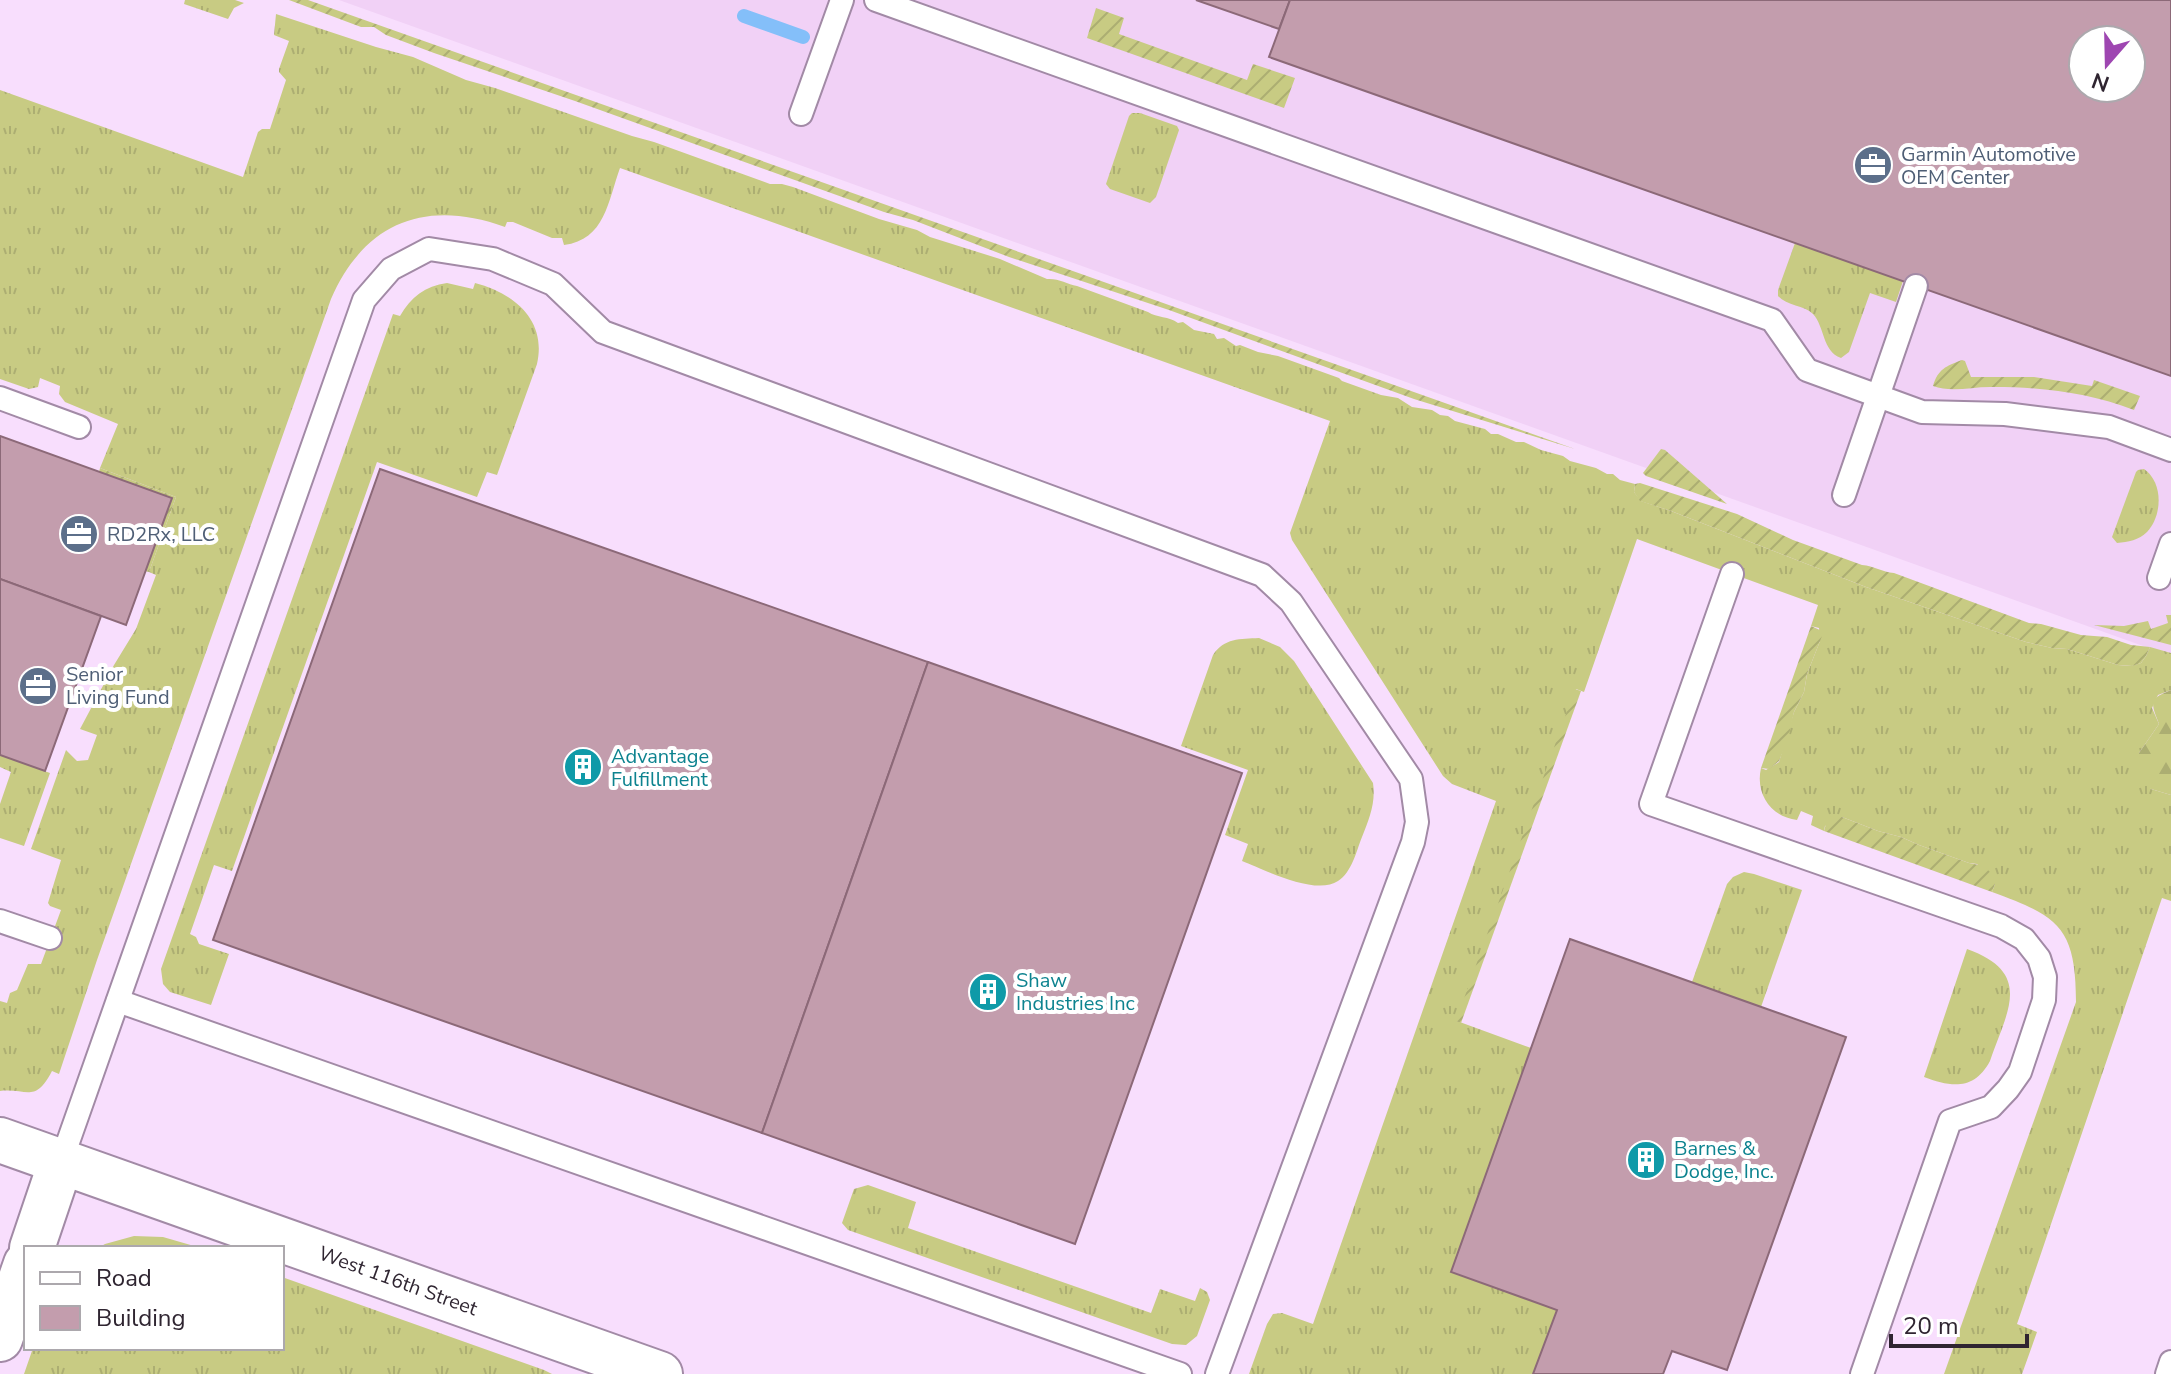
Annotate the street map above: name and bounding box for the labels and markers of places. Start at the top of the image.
place label: Garmin Automotive OEM Center [1901,141,2076,191]
office icon: Garmin Automotive OEM Center [1852,144,1894,186]
office icon: RD2Rx, LLC [58,513,100,555]
place label: RD2Rx, LLC [107,521,215,548]
place label: Senior Living Fund [66,661,170,711]
office icon: Senior Living Fund [17,665,59,707]
place label: Advantage Fulfillment [611,743,709,793]
building icon: Advantage Fulfillment [562,746,604,788]
place label: Shaw Industries Inc [1016,967,1135,1017]
building icon: Shaw Industries Inc [967,971,1009,1013]
place label: Barnes & Dodge, Inc. [1674,1135,1774,1185]
building icon: Barnes & Dodge, Inc. [1625,1139,1667,1181]

